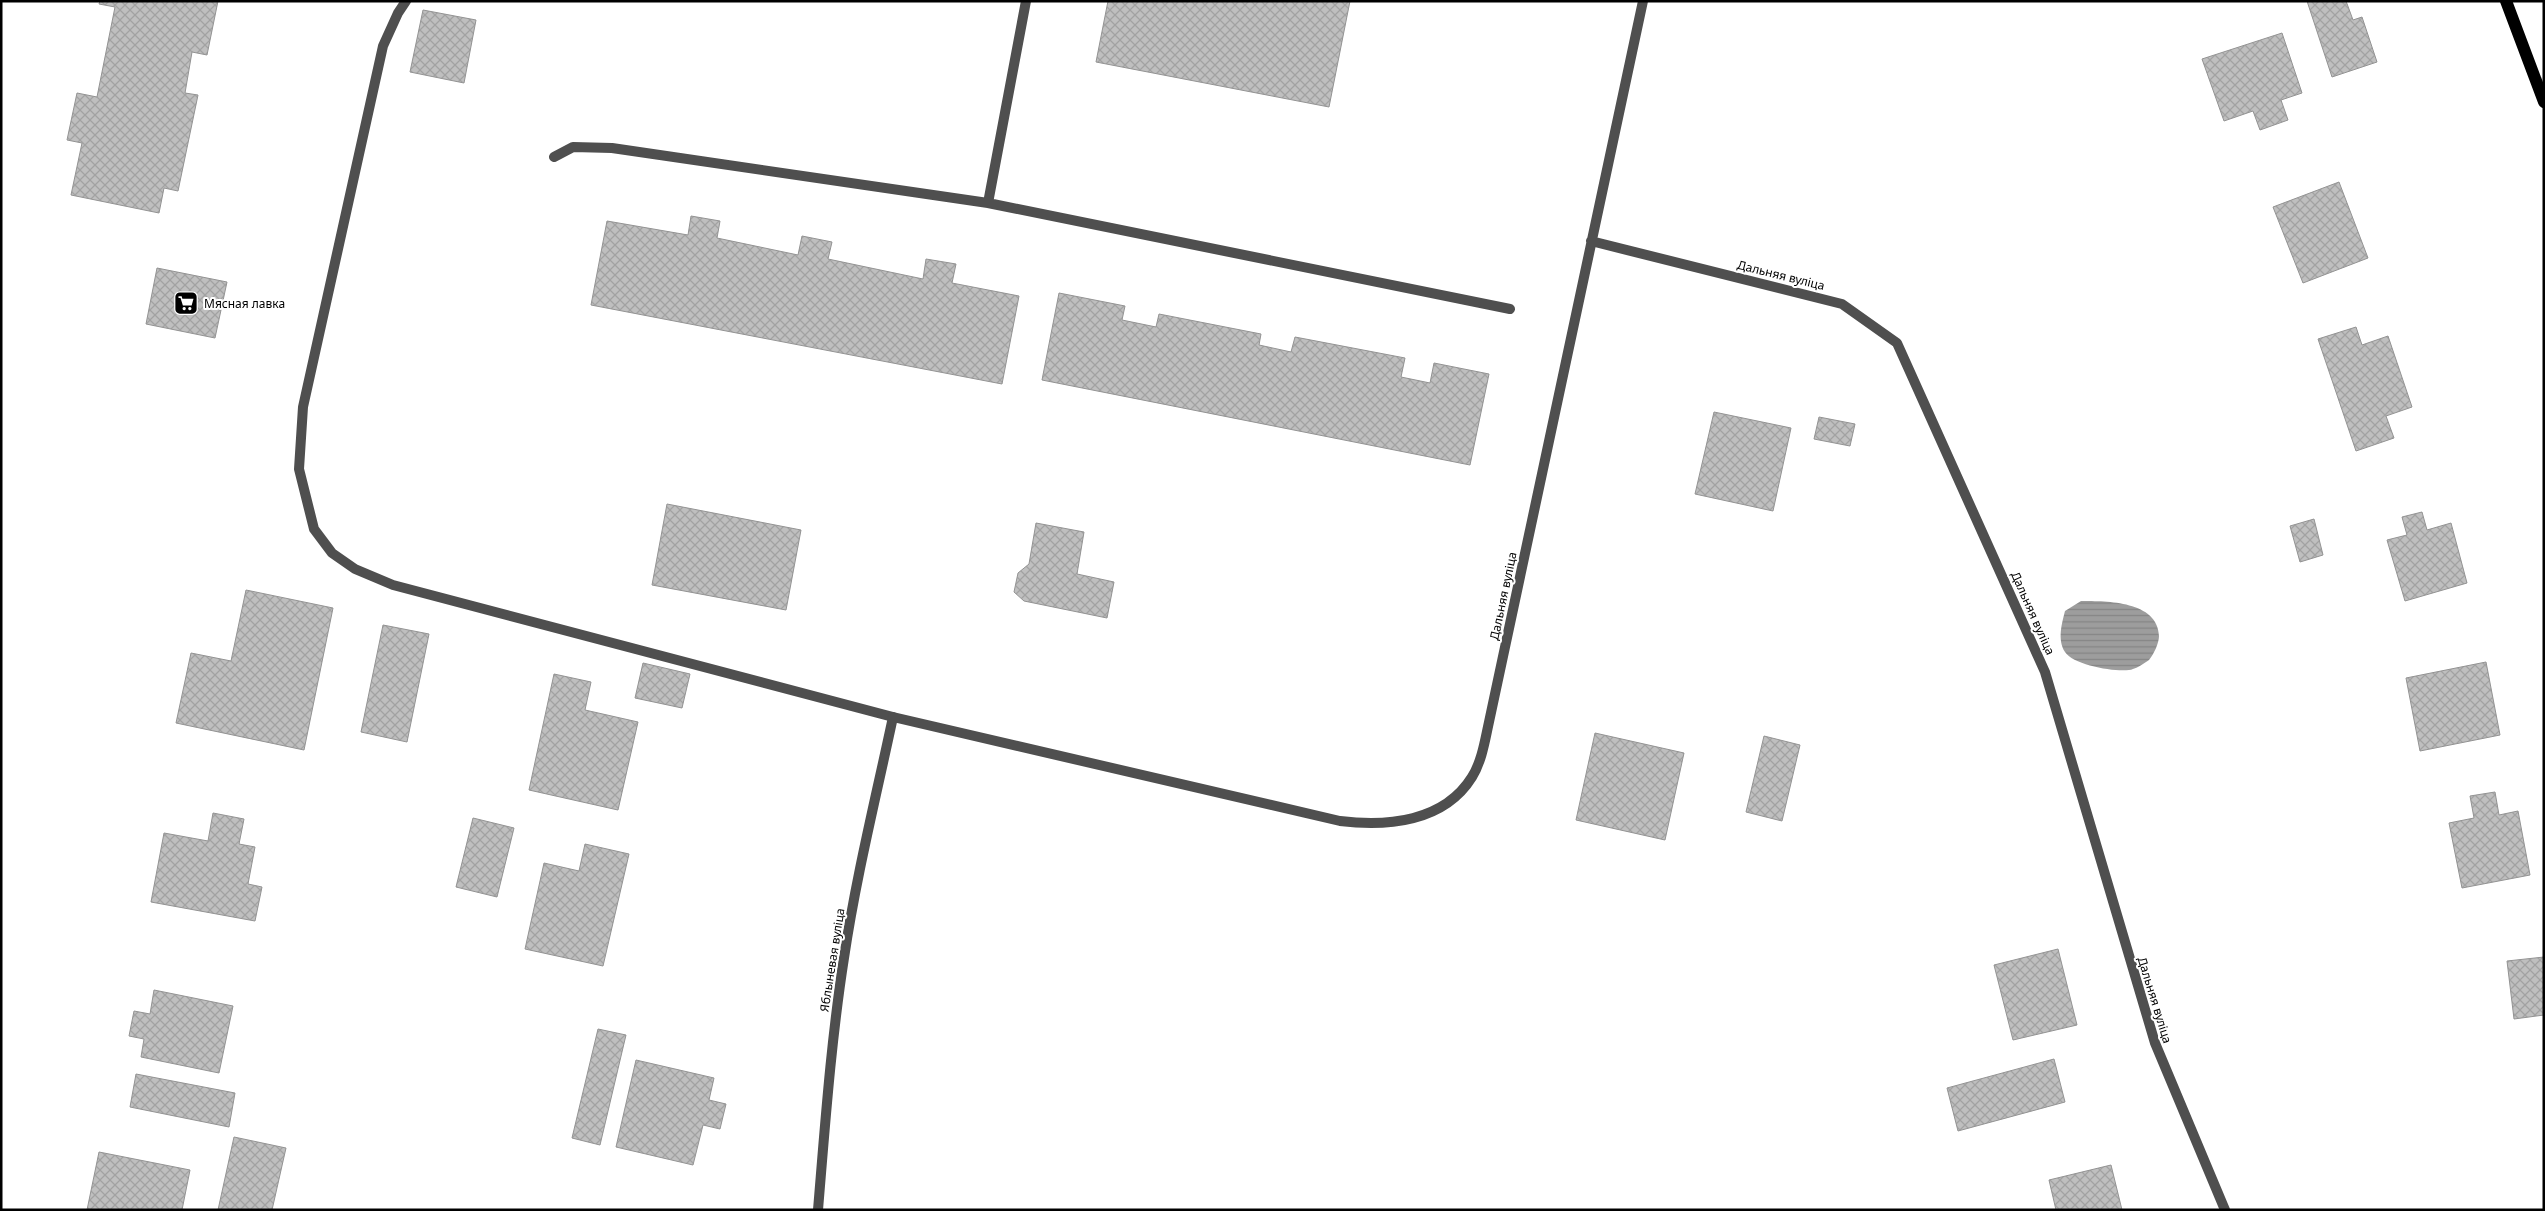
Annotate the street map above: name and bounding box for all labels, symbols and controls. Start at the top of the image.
street label: Дальняя вуліца [1735,256,1827,294]
supermarket icon: Мясная лавка [173,290,199,316]
place label: Мясная лавка [204,295,285,312]
street label: Дальняя вуліца [1485,550,1521,642]
street label: Дальняя вуліца [2007,569,2059,657]
street label: Яблыневая вуліца [815,907,849,1013]
street label: Дальняя вуліца [2134,955,2176,1045]

